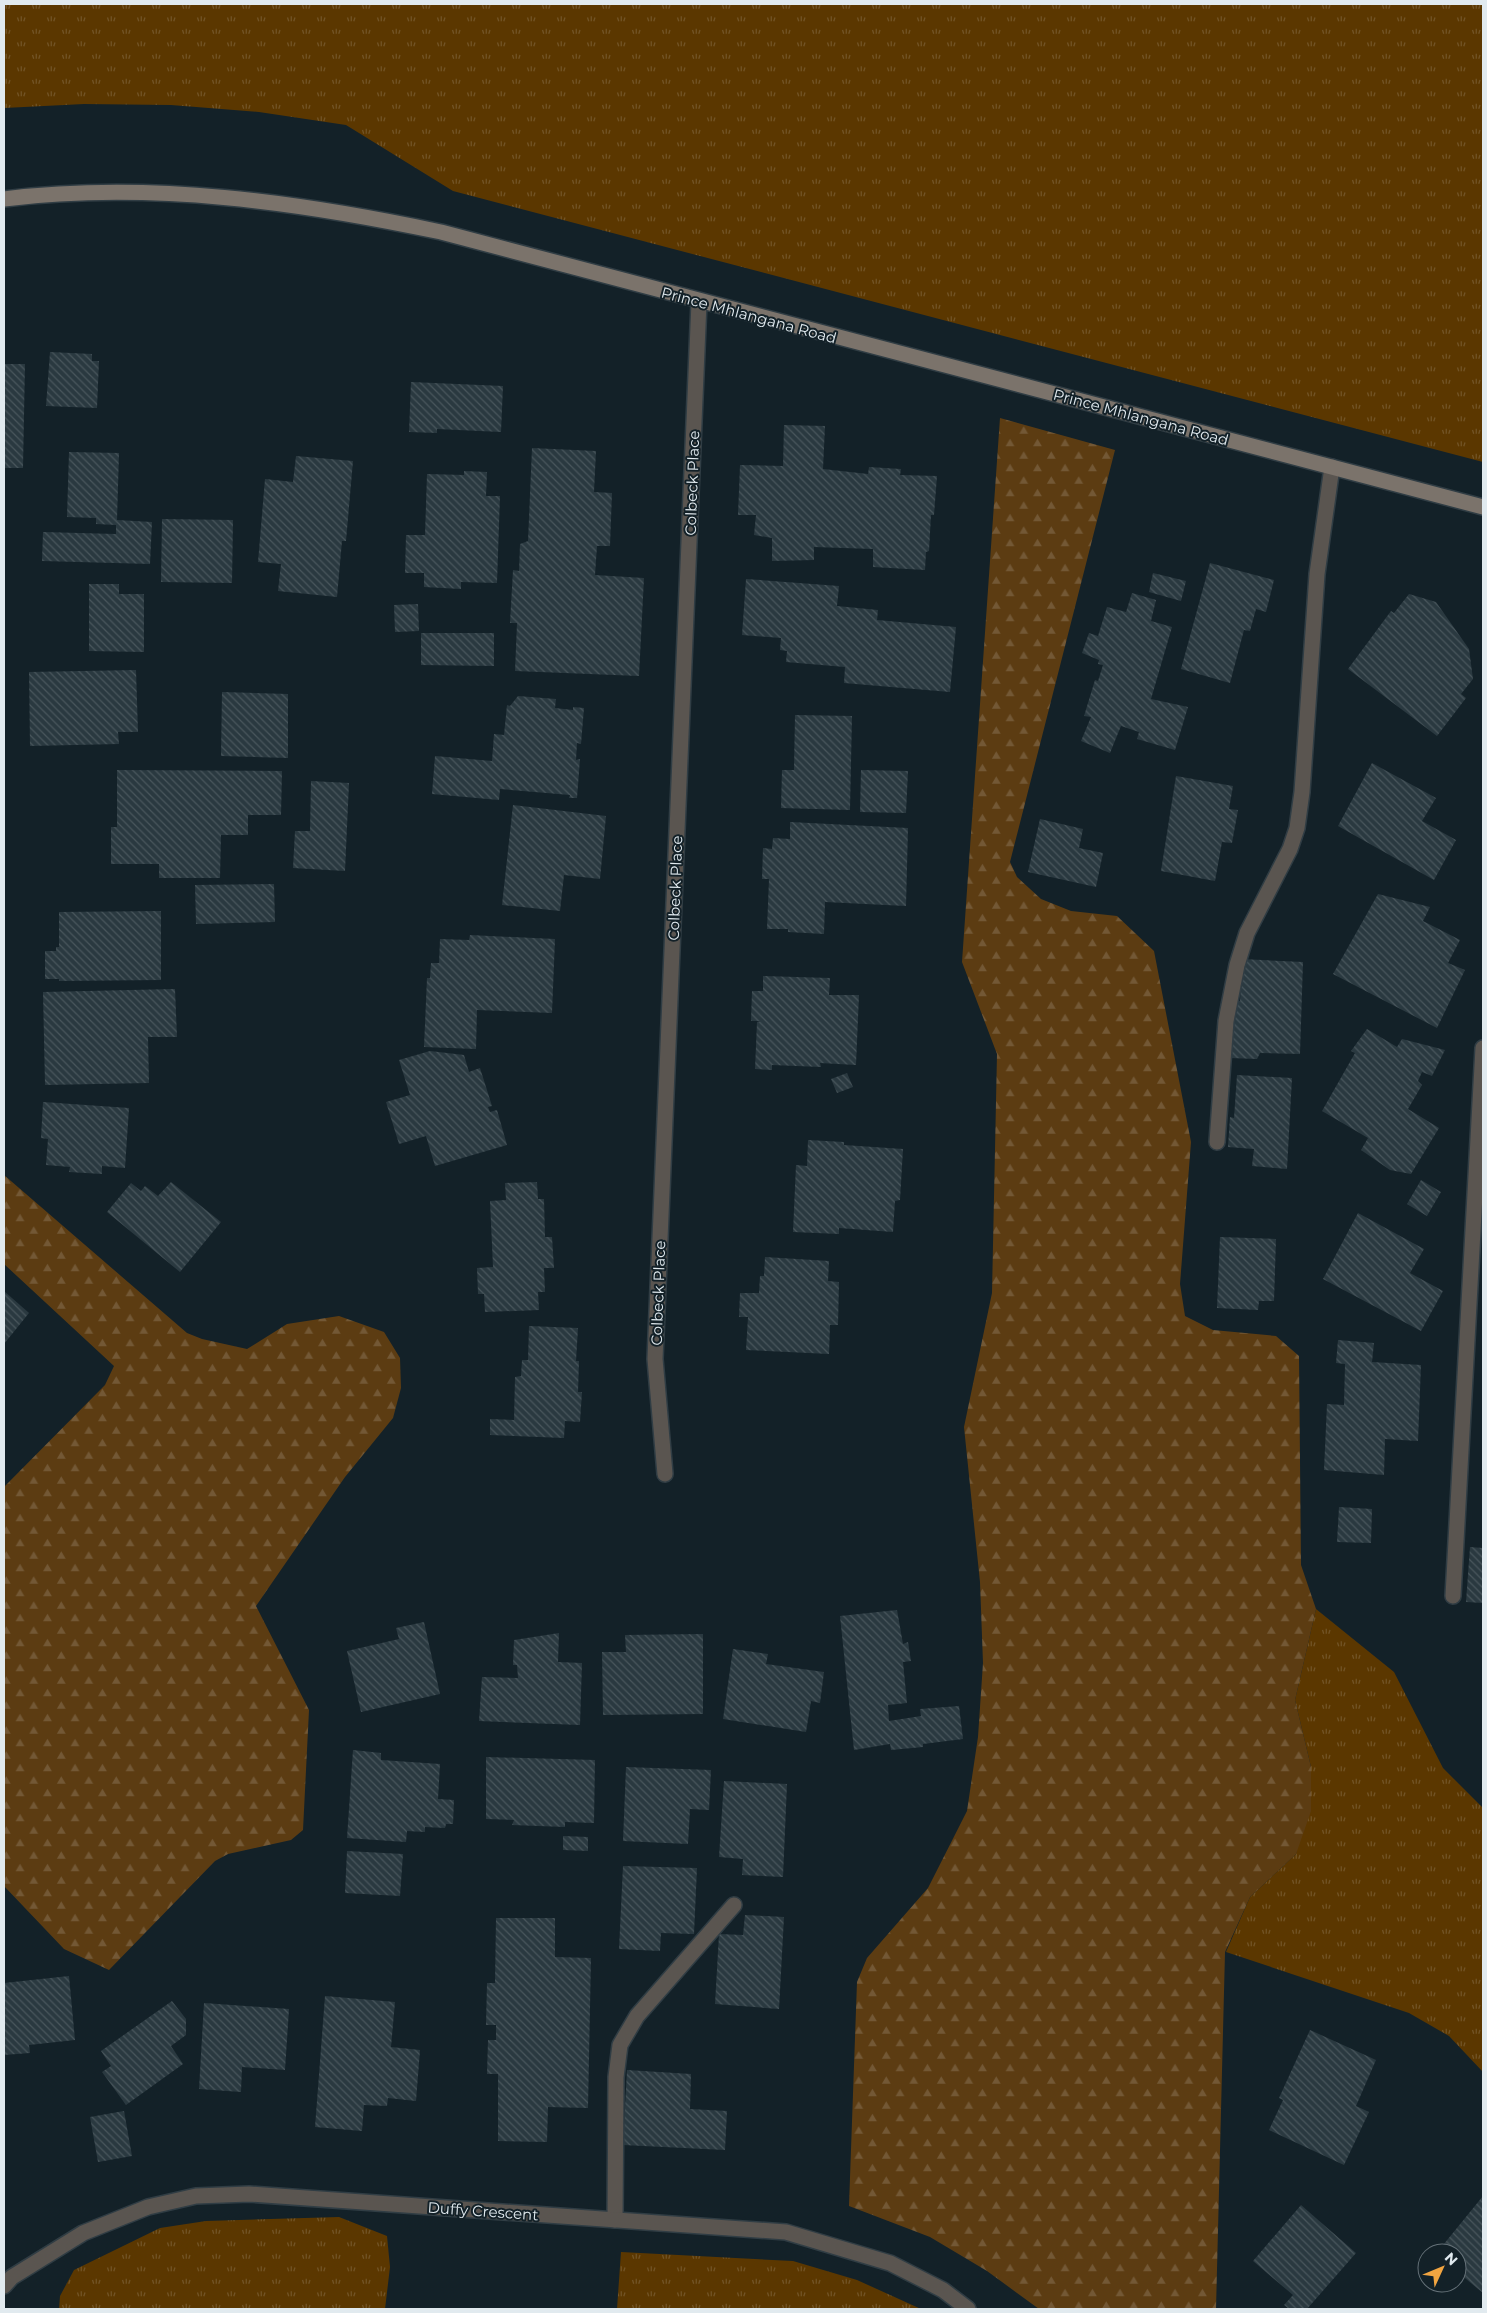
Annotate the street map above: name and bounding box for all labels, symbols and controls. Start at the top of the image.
street label: Prince Mhlangana Road [659,282,839,348]
street label: Prince Mhlangana Road [1051,384,1231,450]
street label: Colbeck Place [681,430,703,536]
street label: Colbeck Place [664,835,686,941]
street label: Colbeck Place [647,1240,669,1346]
street label: Duffy Crescent [427,2198,539,2224]
north arrow [1417,2243,1467,2293]
text: N [1441,2249,1462,2269]

